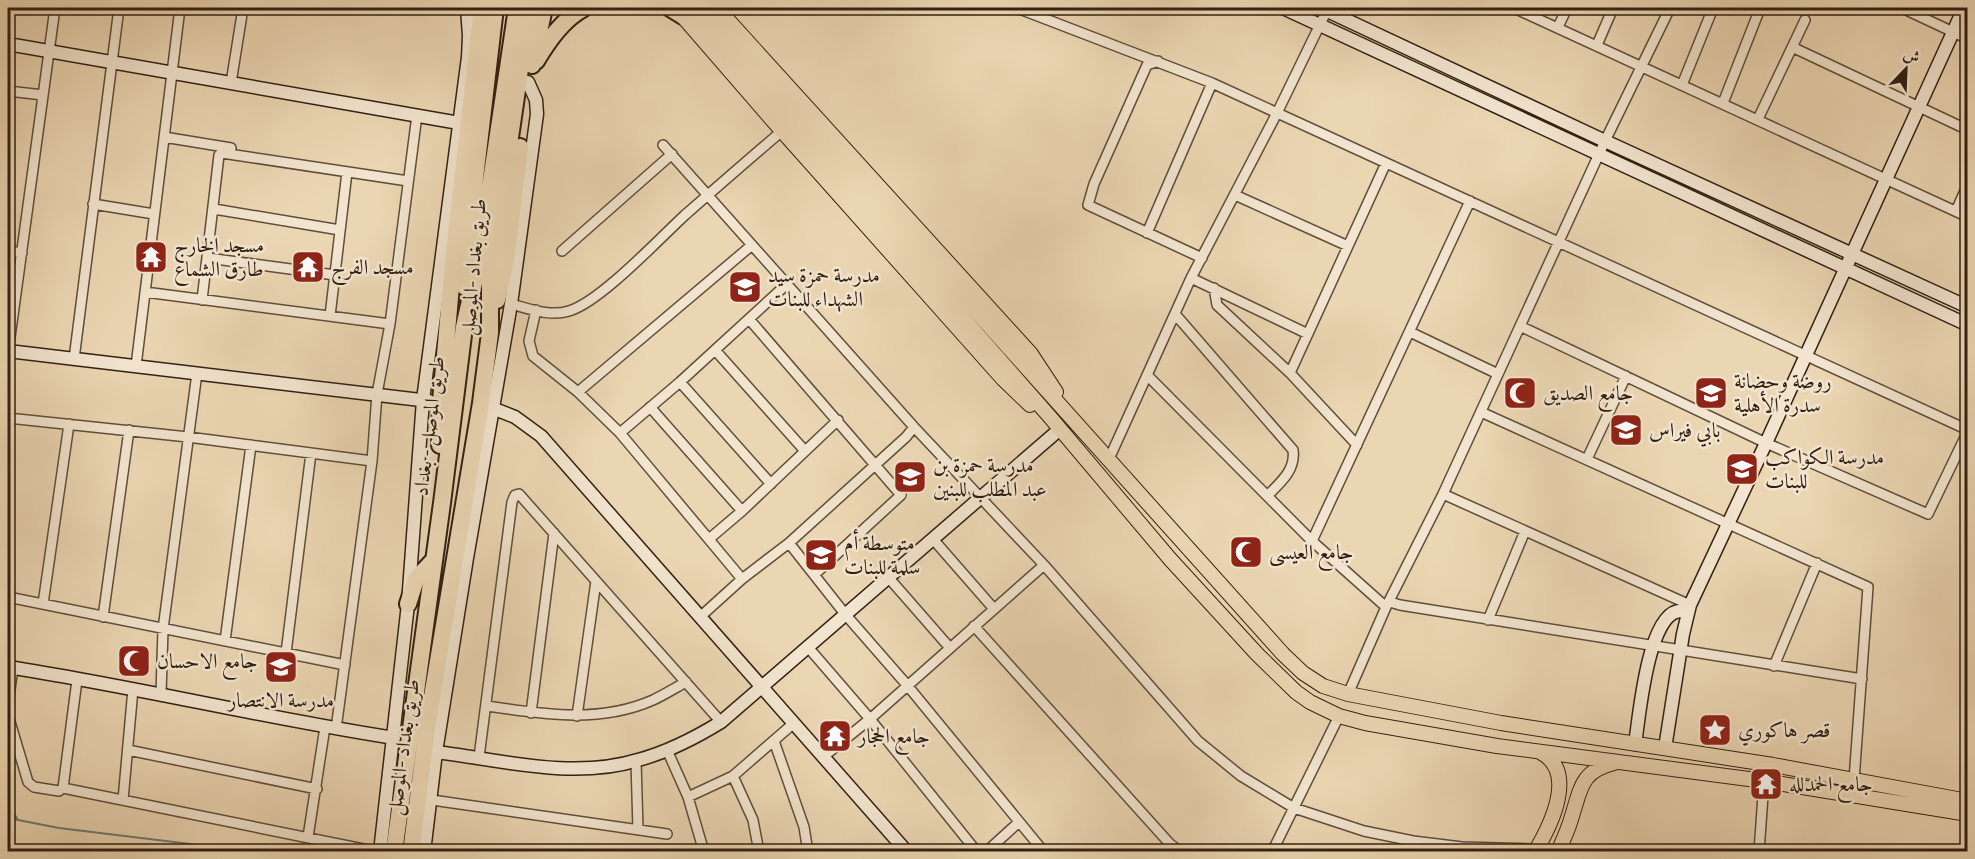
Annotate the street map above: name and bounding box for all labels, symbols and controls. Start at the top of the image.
north arrow [1876,39,1936,99]
text: ش [1900,43,1923,69]
street label: طريق بغداد -الموصل [453,197,494,337]
place label: مسجد الخارج طارق الشماع [174,231,264,287]
temple icon: مسجد الخارج طارق الشماع [133,239,169,275]
temple icon: مسجد الفرج [290,249,326,285]
place label: مسجد الفرج [331,253,414,286]
place label: مدرسة حمزة سيد الشهداء للبنات [768,261,880,313]
school or university icon: مدرسة حمزة سيد الشهداء للبنات [727,269,763,305]
street label: طريق الموصل - بغداد [407,354,452,498]
place label: روضة وحضانة سدرة الأهلية [1734,367,1832,419]
mosque icon: جامع الصديق [1502,375,1538,411]
school or university icon: روضة وحضانة سدرة الأهلية [1693,375,1729,411]
place label: جامع الصديق [1543,379,1633,412]
school or university icon: بابي فيراس [1608,412,1644,448]
place label: بابي فيراس [1649,416,1720,447]
place label: مدرسة الكواكب للبنات [1765,443,1884,495]
place label: مدرسة حمزة بن عبد المطلب للبنين [933,451,1047,503]
school or university icon: مدرسة الكواكب للبنات [1724,451,1760,487]
school or university icon: مدرسة حمزة بن عبد المطلب للبنين [892,459,928,495]
place label: متوسطة أم سلمة للبنات [844,528,920,581]
mosque icon: جامع العيسى [1228,534,1264,570]
school or university icon: متوسطة أم سلمة للبنات [803,537,839,573]
place label: جامع العيسى [1269,538,1354,571]
mosque icon: جامع الاحسان [116,643,152,679]
place label: جامع الاحسان [157,647,258,680]
school or university icon: مدرسة الانتصار [263,649,299,685]
street label: طريق بغداد -الموصل [380,677,427,817]
place label: مدرسة الانتصار [226,686,334,714]
place icon: قصر هاكوري [1697,712,1733,748]
place label: قصر هاكوري [1738,716,1830,746]
temple icon: جامع الحجار [817,718,853,754]
place label: جامع الحجار [856,722,930,755]
temple icon: جامع الحمدلله [1748,766,1784,802]
place label: جامع الحمدلله [1789,770,1873,803]

